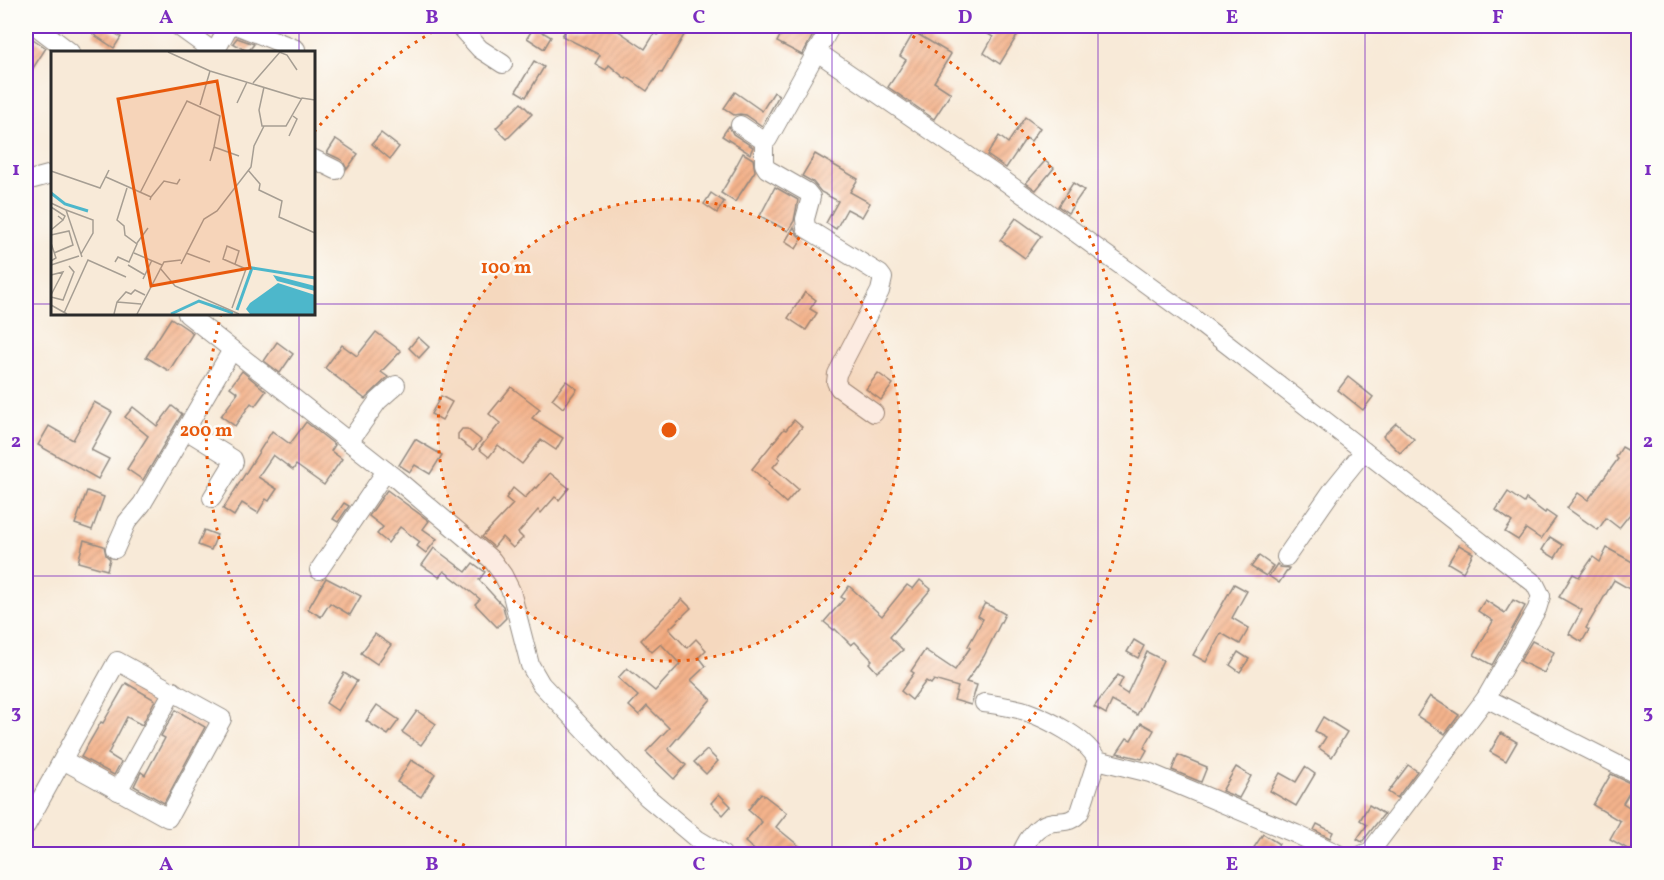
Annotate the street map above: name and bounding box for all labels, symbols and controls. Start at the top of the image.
text: A [159,4,173,32]
text: B [425,4,439,32]
text: C [693,4,706,32]
text: D [958,4,972,32]
text: E [1226,4,1238,32]
text: F [1492,4,1504,32]
inset map [51,51,315,315]
text: 1 [12,156,20,184]
text: 1 [1644,156,1652,184]
text: 100 m [481,256,531,281]
text: 200 m [180,419,232,444]
centre of rings [659,420,679,440]
text: 2 [11,428,21,456]
text: 2 [1643,428,1653,456]
text: 3 [11,699,21,727]
text: 3 [1643,699,1653,727]
text: A [159,851,173,879]
text: B [425,851,439,879]
text: C [693,851,706,879]
text: D [958,851,972,879]
text: E [1226,851,1238,879]
text: F [1492,851,1504,879]

